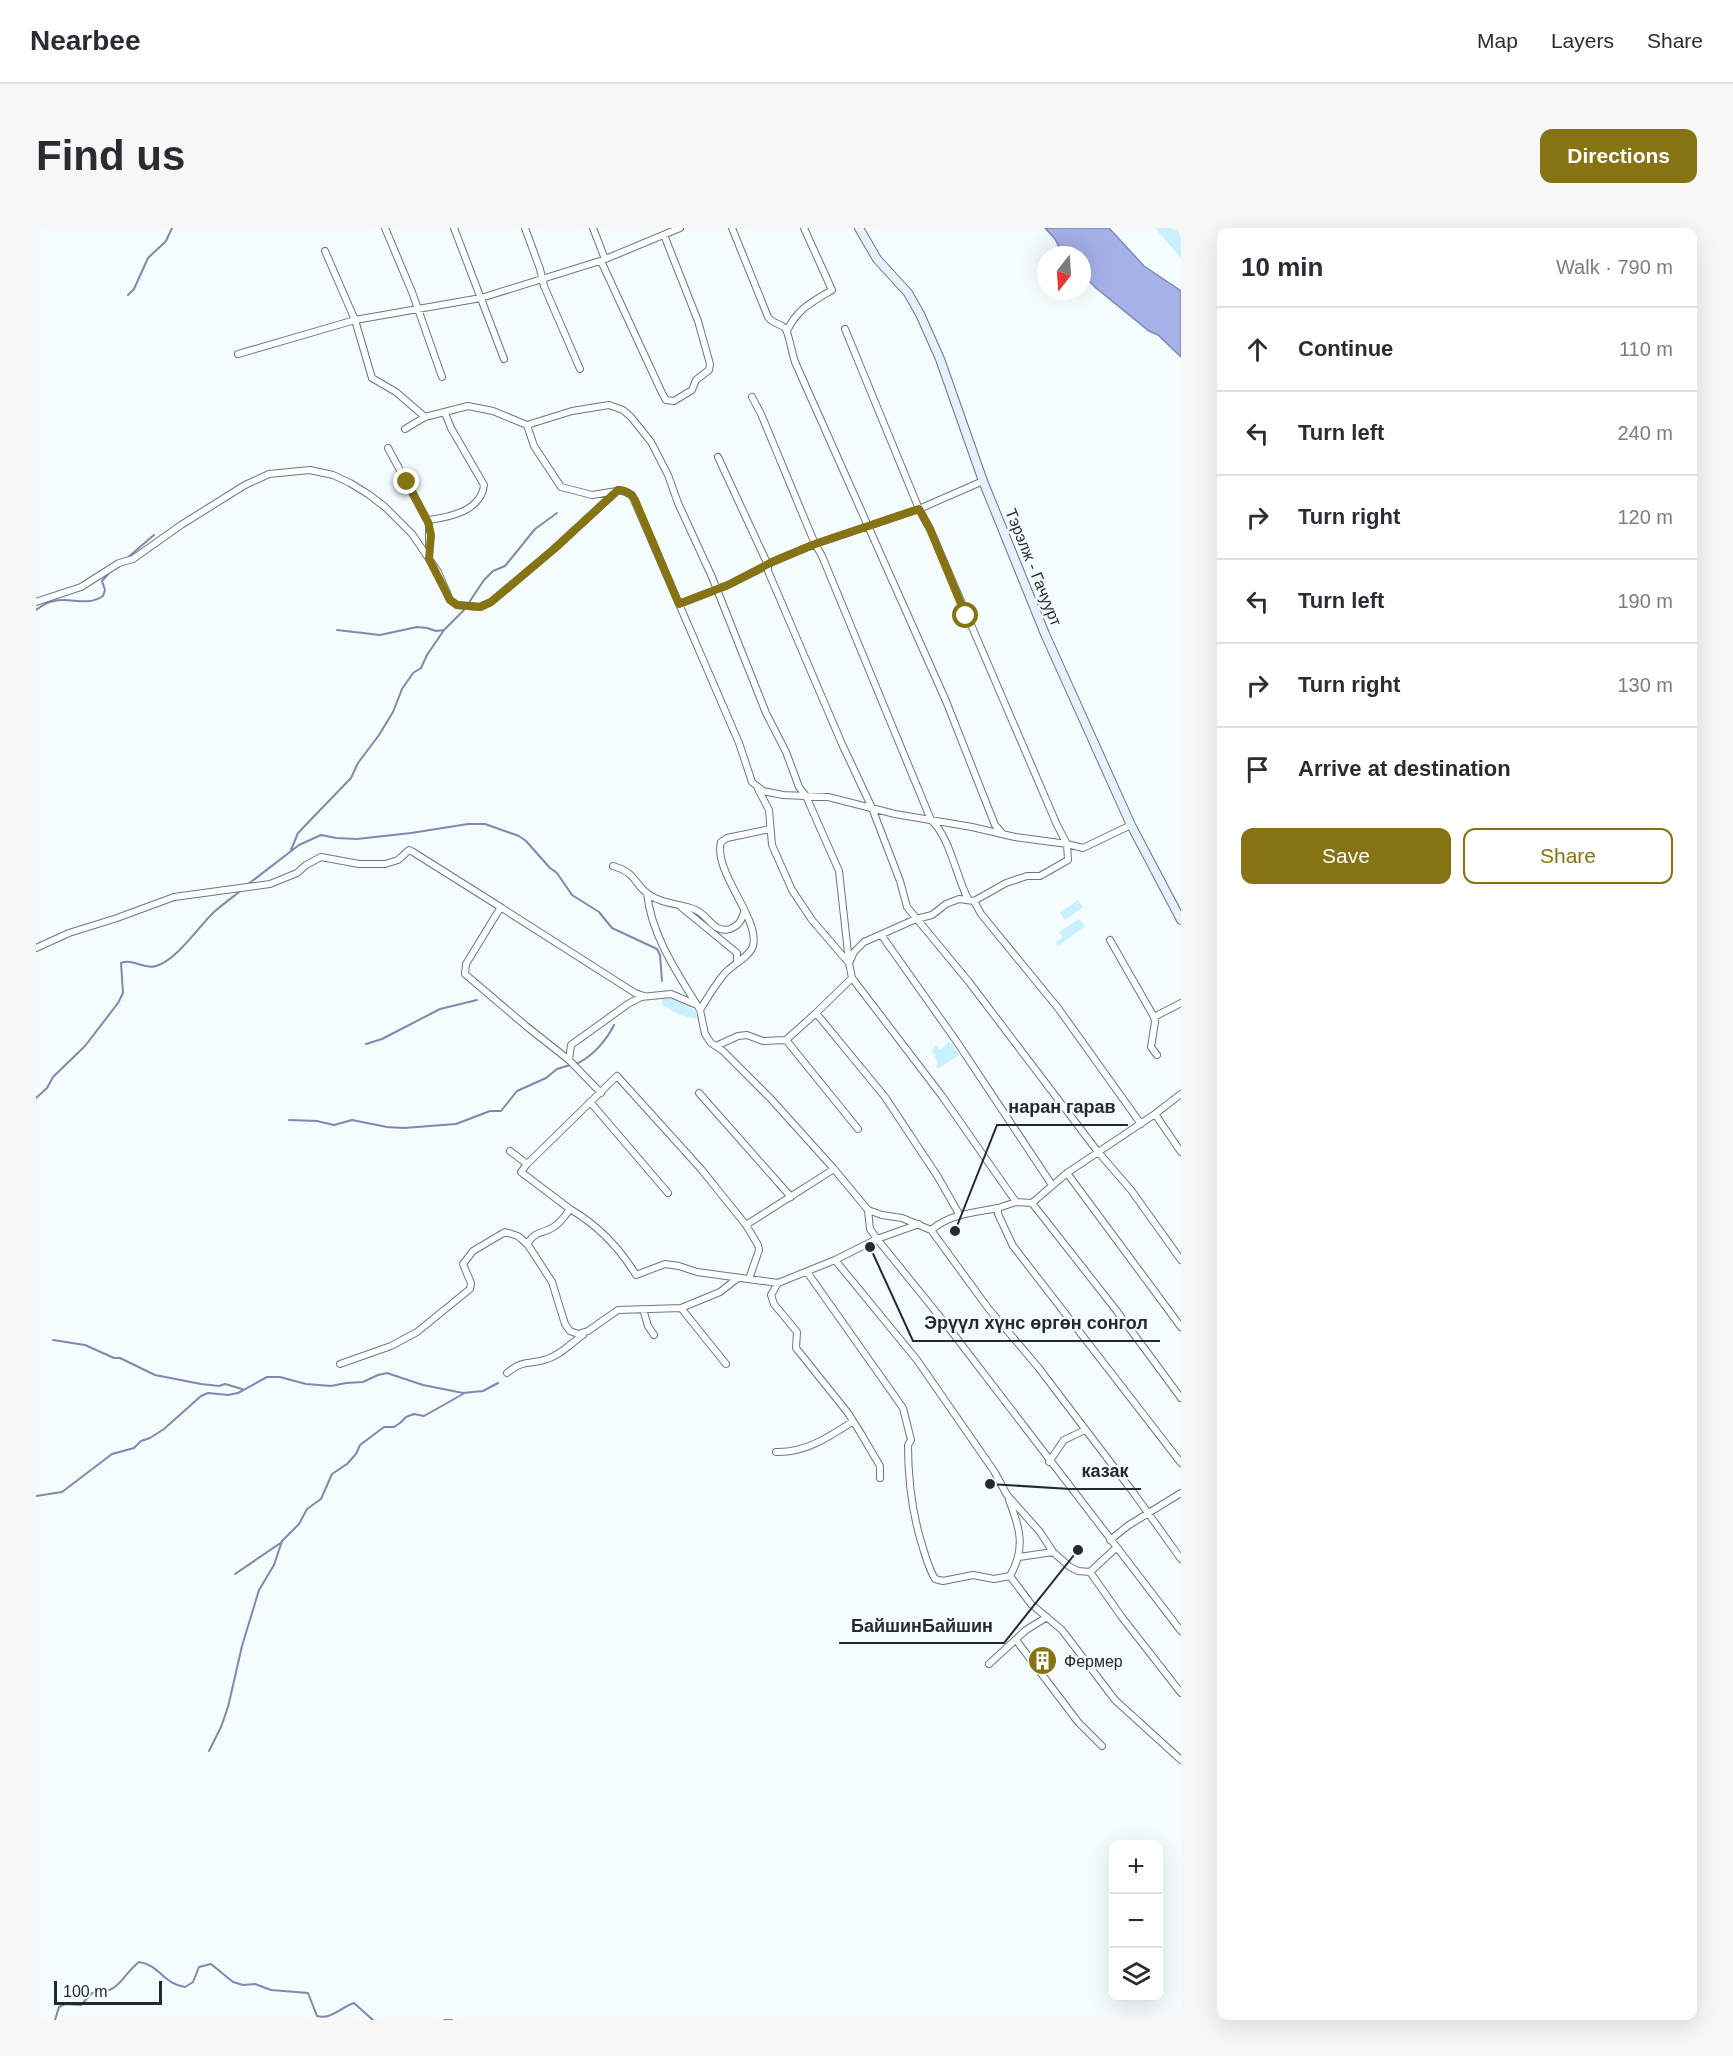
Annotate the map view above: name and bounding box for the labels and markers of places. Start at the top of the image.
callout: наран гарав [997,1089,1128,1125]
callout: Эрүүл хүнс өргөн сонгол [913,1305,1160,1341]
callout: казак [1070,1453,1141,1489]
callout: БайшинБайшин [839,1607,1004,1643]
building icon: Фермер [1027,1645,1059,1677]
place label: Фермер [1064,1653,1123,1670]

